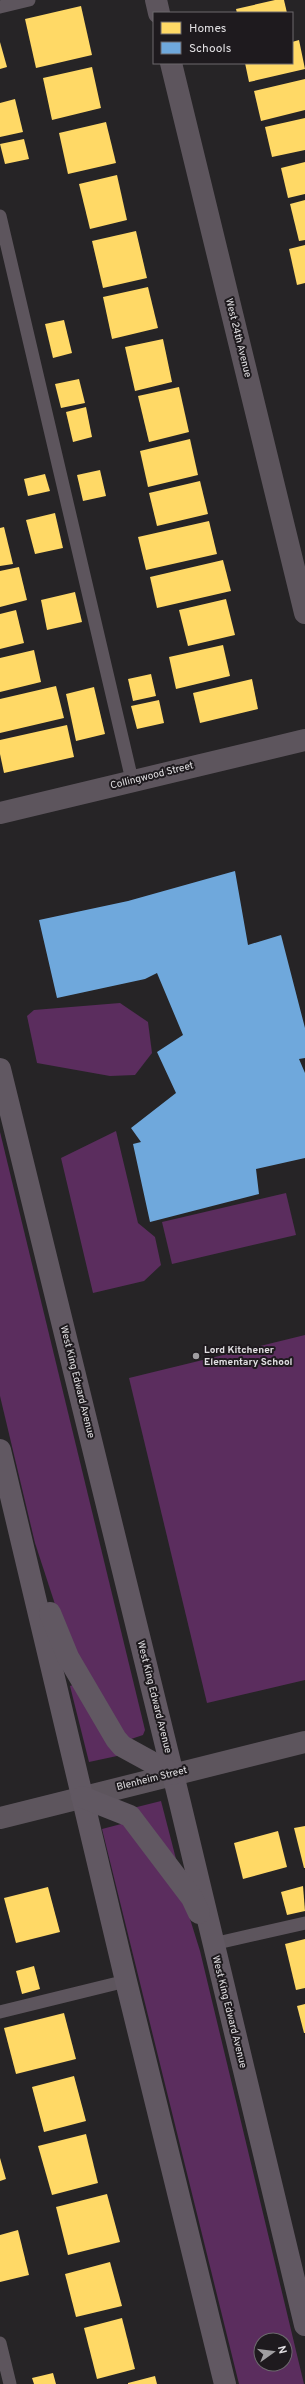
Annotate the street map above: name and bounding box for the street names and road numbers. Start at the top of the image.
street label: West 24th Avenue [222,297,254,379]
street label: Collingwood Street [109,759,195,793]
street label: West King Edward Avenue [57,1324,97,1440]
street label: West King Edward Avenue [134,1639,174,1755]
street label: Blenheim Street [115,1764,189,1794]
street label: West King Edward Avenue [209,1954,249,2070]

